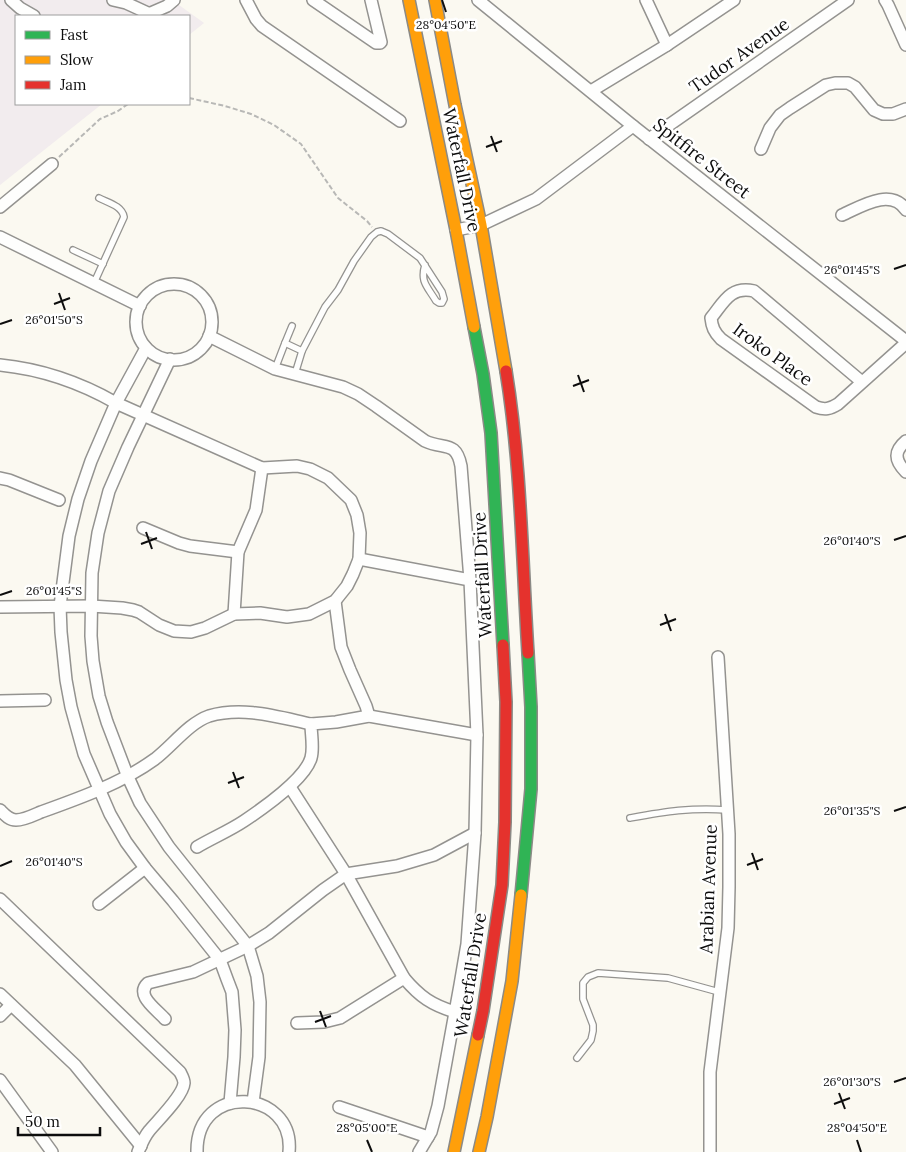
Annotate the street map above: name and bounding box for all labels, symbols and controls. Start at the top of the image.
street label: Tudor Avenue [685,12,794,98]
legend [15,15,190,105]
text: 28°04'50"E [416,17,476,32]
text: Fast [60,25,88,44]
text: Slow [60,50,93,69]
text: Jam [59,75,87,94]
street label: Waterfall Drive [438,106,486,234]
street label: Spitfire Street [649,113,755,203]
text: 26°01'45"S [824,262,880,277]
text: 26°01'50"S [25,312,83,327]
street label: Iroko Place [729,317,818,391]
street label: Waterfall Drive [467,511,497,638]
text: 26°01'40"S [824,533,881,548]
text: 26°01'45"S [26,583,82,598]
text: 26°01'35"S [824,803,881,818]
street label: Arabian Avenue [694,824,722,955]
text: 26°01'40"S [26,854,83,869]
street label: Waterfall Drive [449,911,491,1039]
text: 26°01'30"S [823,1074,881,1089]
scale bar [18,1104,100,1136]
text: 50 m [25,1112,60,1131]
text: 28°05'00"E [336,1120,398,1135]
text: 28°04'50"E [827,1120,887,1135]

